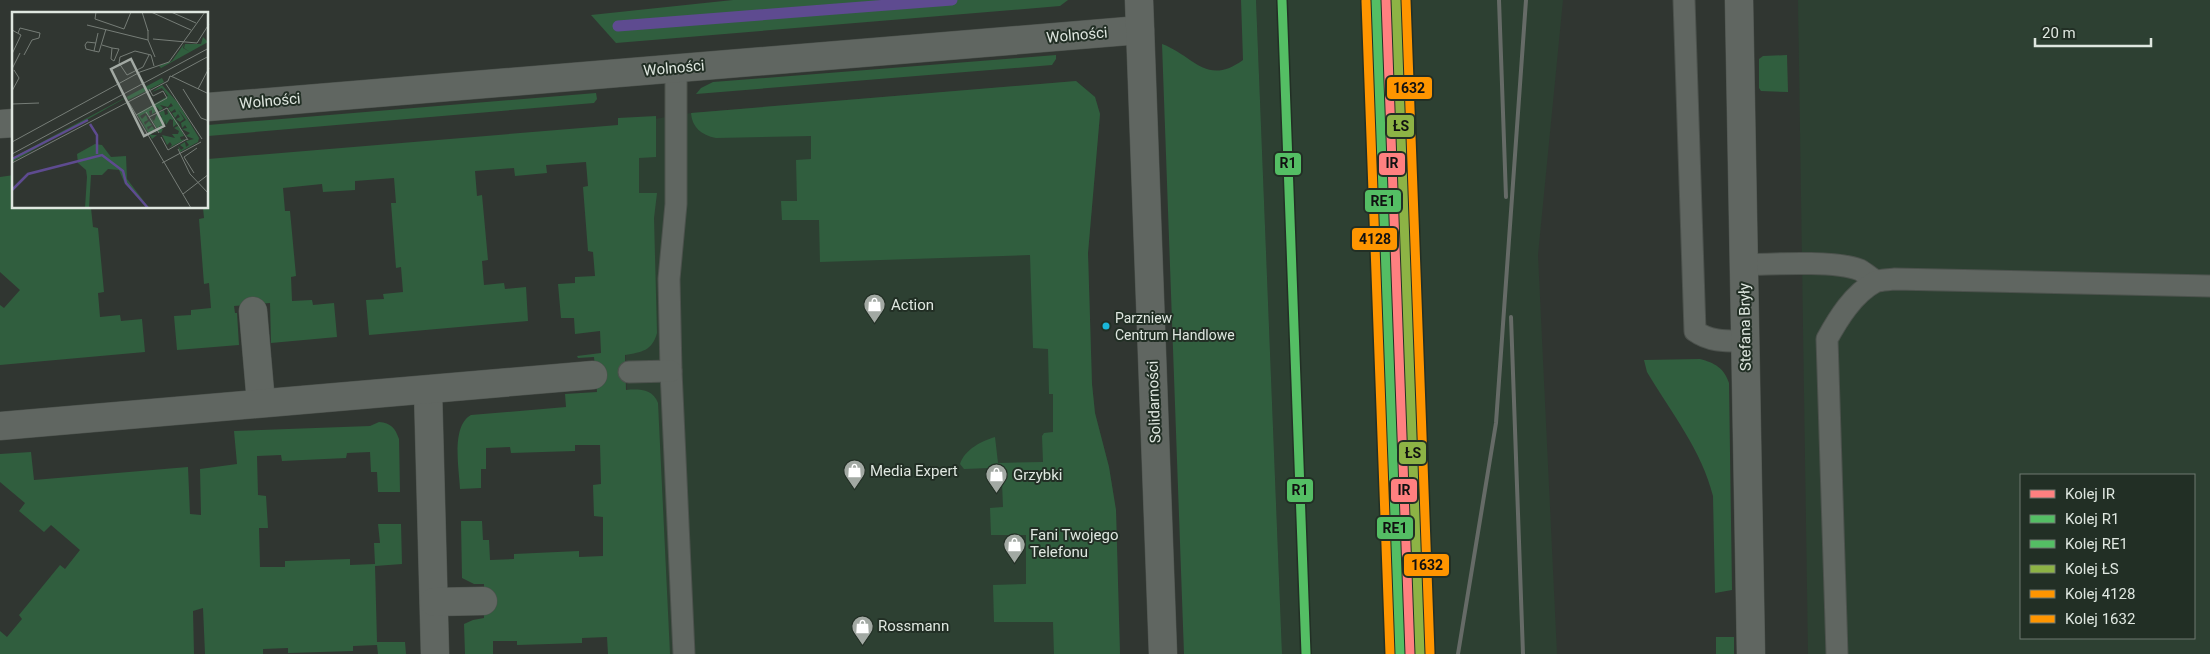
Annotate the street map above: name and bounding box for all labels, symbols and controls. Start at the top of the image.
inset map [12,12,209,209]
scale bar [2035,15,2151,47]
street label: Wolności [1046,23,1108,47]
text: 20 m [2042,24,2076,42]
street label: Wolności [643,56,705,80]
line badge: 1632 [1386,76,1433,100]
text: 1632 [1393,80,1425,96]
street label: Wolności [239,89,301,113]
line badge: ŁS [1386,114,1415,138]
text: ŁS [1393,118,1410,134]
line badge: R1 [1274,152,1302,176]
line badge: IR [1378,152,1406,176]
text: R1 [1279,155,1297,171]
text: IR [1385,155,1399,171]
line badge: RE1 [1364,189,1402,213]
text: RE1 [1371,193,1395,209]
line badge: 4128 [1351,227,1398,251]
text: 4128 [1359,231,1391,247]
street label: Stefana Bryły [1735,283,1755,371]
shop icon: Action [863,293,887,324]
place label: Action [891,296,934,314]
place label: Parzniew Centrum Handlowe [1115,310,1235,343]
marker: Parzniew Centrum Handlowe [1101,321,1111,331]
street label: Solidarności [1144,360,1164,444]
line badge: ŁS [1398,441,1427,465]
text: ŁS [1405,445,1422,461]
shop icon: Media Expert [842,459,866,490]
place label: Media Expert [870,462,958,480]
shop icon: Grzybki [985,463,1009,494]
place label: Grzybki [1013,466,1063,484]
legend [2020,474,2195,639]
line badge: R1 [1286,478,1314,503]
line badge: IR [1390,478,1418,503]
text: R1 [1291,482,1309,498]
text: IR [1397,482,1411,498]
text: Kolej IR [2065,485,2115,503]
text: Kolej R1 [2065,510,2119,528]
line badge: RE1 [1376,516,1414,540]
text: RE1 [1383,520,1407,536]
place label: Fani Twojego Telefonu [1030,526,1118,561]
shop icon: Fani Twojego Telefonu [1002,532,1026,563]
text: Kolej RE1 [2065,535,2128,553]
line badge: 1632 [1403,553,1450,577]
text: 1632 [1411,557,1443,573]
text: Kolej ŁS [2065,560,2119,578]
text: Kolej 4128 [2065,585,2135,603]
text: Kolej 1632 [2065,610,2135,628]
shop icon: Rossmann [850,614,874,645]
place label: Rossmann [878,617,949,635]

